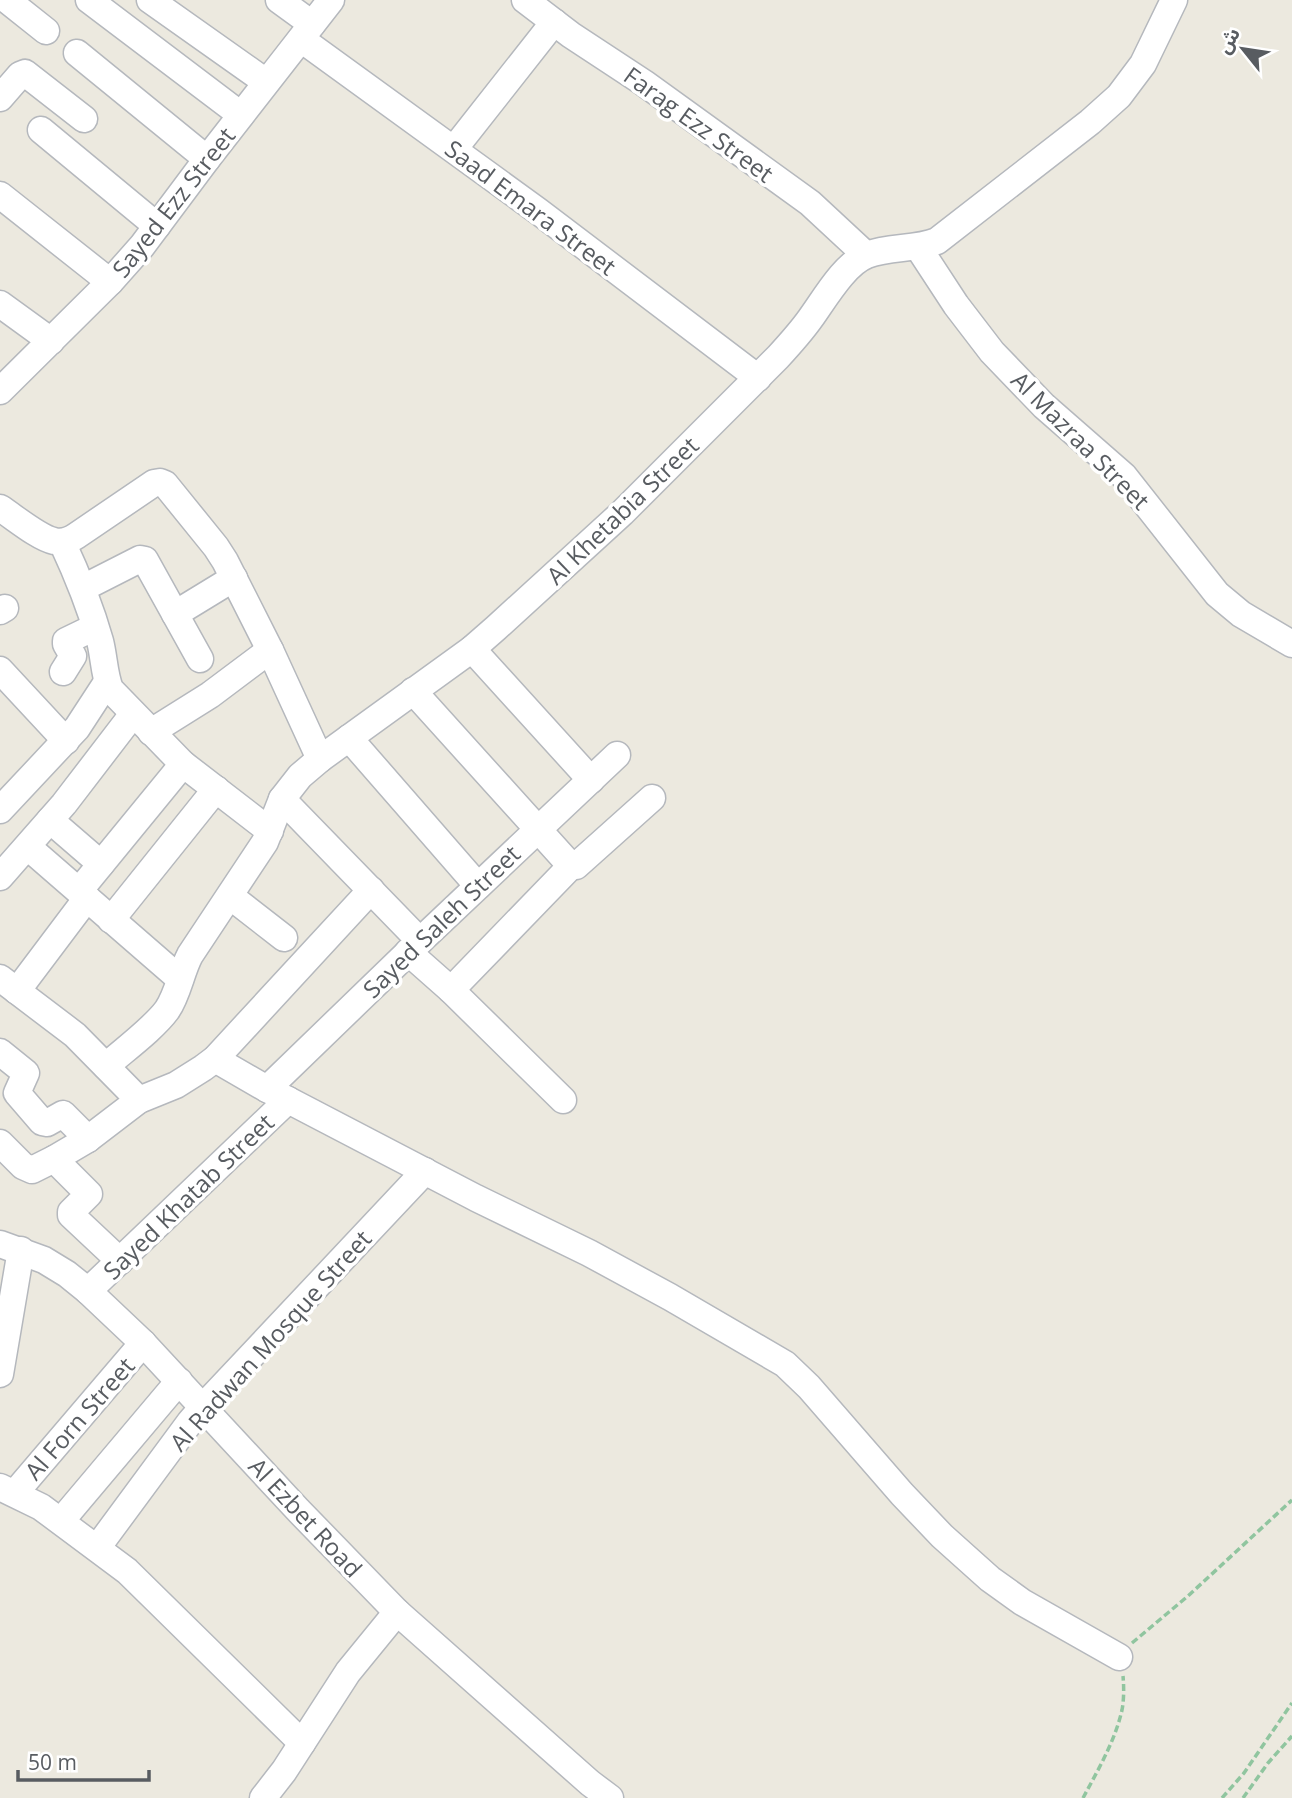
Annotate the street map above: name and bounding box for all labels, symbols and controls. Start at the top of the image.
north arrow [1208,14,1278,84]
text: ش [1211,23,1246,58]
street label: Farag Ezz Street [618,59,780,189]
street label: Sayed Ezz Street [104,120,242,284]
street label: Saad Emara Street [439,132,623,282]
street label: Al Mazraa Street [1004,363,1158,517]
street label: Al Khetabia Street [539,429,705,591]
street label: Sayed Saleh Street [355,837,527,1005]
street label: Sayed Khatab Street [95,1106,281,1286]
street label: Al Radwan Mosque Street [162,1222,378,1458]
street label: Al Forn Street [17,1350,141,1486]
street label: Al Ezbet Road [242,1450,370,1584]
scale bar [18,1738,149,1782]
text: 50 m [28,1748,77,1776]

